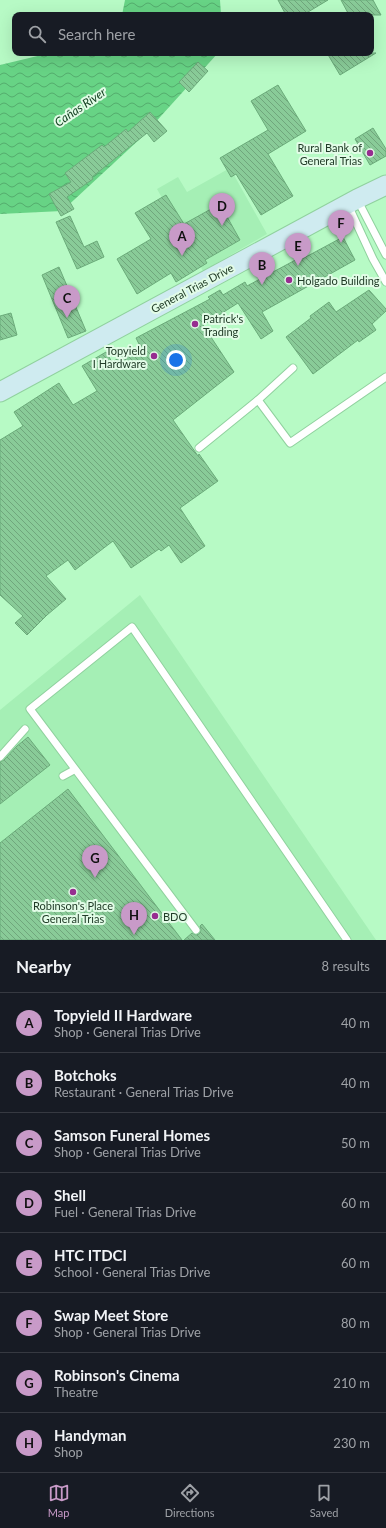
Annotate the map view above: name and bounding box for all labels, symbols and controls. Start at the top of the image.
search box [12,12,374,56]
icon: search [26,23,48,45]
text: Search here [58,25,135,43]
water label: Cañas River [51,84,109,130]
place label: Rural Bank of General Trias [297,141,362,167]
marker: Rural Bank of General Trias [365,148,375,158]
pin: D [209,193,235,226]
pin: F [328,210,354,243]
pin: A [169,223,195,256]
pin: E [285,233,311,266]
pin: B [249,252,275,285]
street label: General Trias Drive [149,261,236,315]
place label: Holgado Building [297,274,380,287]
marker: Holgado Building [284,275,294,285]
pin: C [54,285,80,318]
place label: Patrick's Trading [203,312,243,338]
marker: Patrick's Trading [190,319,200,329]
place label: Topyield I Hardware [93,344,146,370]
your location [166,350,186,370]
marker: Topyield I Hardware [149,351,159,361]
pin: G [82,845,108,878]
marker: Robinson's Place General Trias [68,887,78,897]
place label: Robinson's Place General Trias [33,899,113,925]
pin: H [121,902,147,935]
place label: BDO [163,910,187,923]
marker: BDO [150,911,160,921]
text: Nearby [16,956,71,977]
text: 8 results [322,958,370,974]
text: Topyield II Hardware [54,1006,192,1024]
text: A [24,1015,34,1031]
text: 40 m [341,1015,370,1031]
text: Shop · General Trias Drive [54,1024,201,1040]
text: Botchoks [54,1066,117,1084]
text: B [25,1075,33,1091]
text: 40 m [341,1075,370,1091]
text: Restaurant · General Trias Drive [54,1084,234,1100]
text: Samson Funeral Homes [54,1126,210,1144]
text: C [25,1135,33,1151]
text: 50 m [341,1135,370,1151]
text: Shop · General Trias Drive [54,1144,201,1160]
text: Shell [54,1186,86,1204]
text: D [24,1195,34,1211]
text: 60 m [341,1195,370,1211]
text: Fuel · General Trias Drive [54,1204,196,1220]
text: HTC ITDCI [54,1246,127,1264]
text: E [25,1255,33,1271]
text: 60 m [341,1255,370,1271]
text: School · General Trias Drive [54,1264,210,1280]
text: Swap Meet Store [54,1306,168,1324]
text: F [25,1315,33,1331]
text: 80 m [341,1315,370,1331]
text: Shop · General Trias Drive [54,1324,201,1340]
text: Robinson's Cinema [54,1366,180,1384]
text: G [24,1375,34,1391]
text: 210 m [333,1375,370,1391]
text: Theatre [54,1384,98,1400]
text: Handyman [54,1426,127,1444]
text: H [24,1435,34,1451]
text: 230 m [333,1435,370,1451]
text: Shop [54,1444,83,1460]
tab: Map [48,1482,70,1519]
tab: Directions [165,1482,214,1519]
tab: Saved [310,1482,338,1519]

